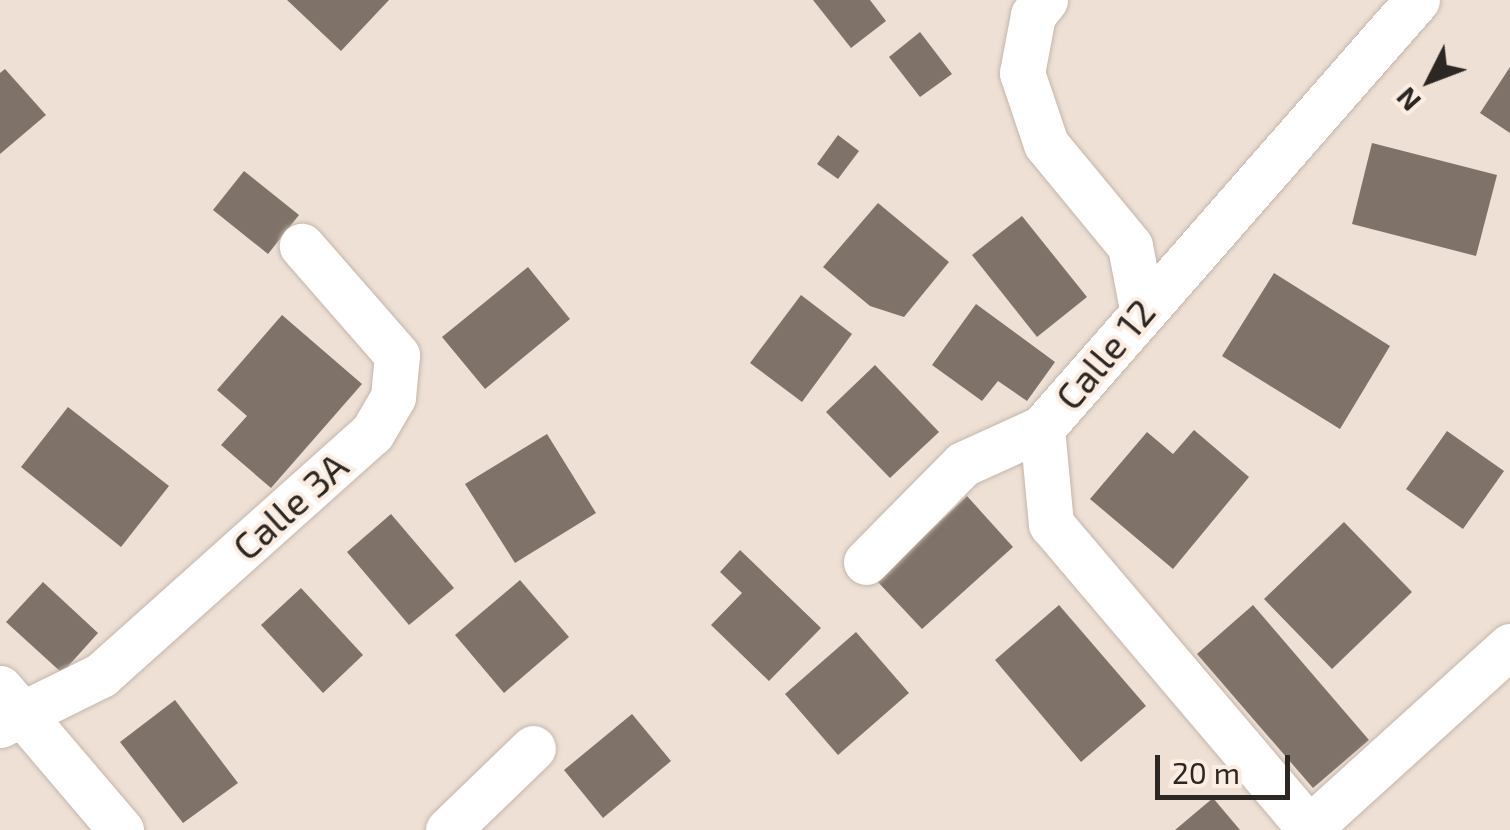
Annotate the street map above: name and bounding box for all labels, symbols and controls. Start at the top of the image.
north arrow [1380,30,1480,130]
text: N [1388,81,1427,119]
street label: Calle 12 [1046,289,1164,419]
street label: Calle 3A [223,443,357,569]
scale bar [1160,735,1295,797]
text: 20 m [1172,754,1240,790]

